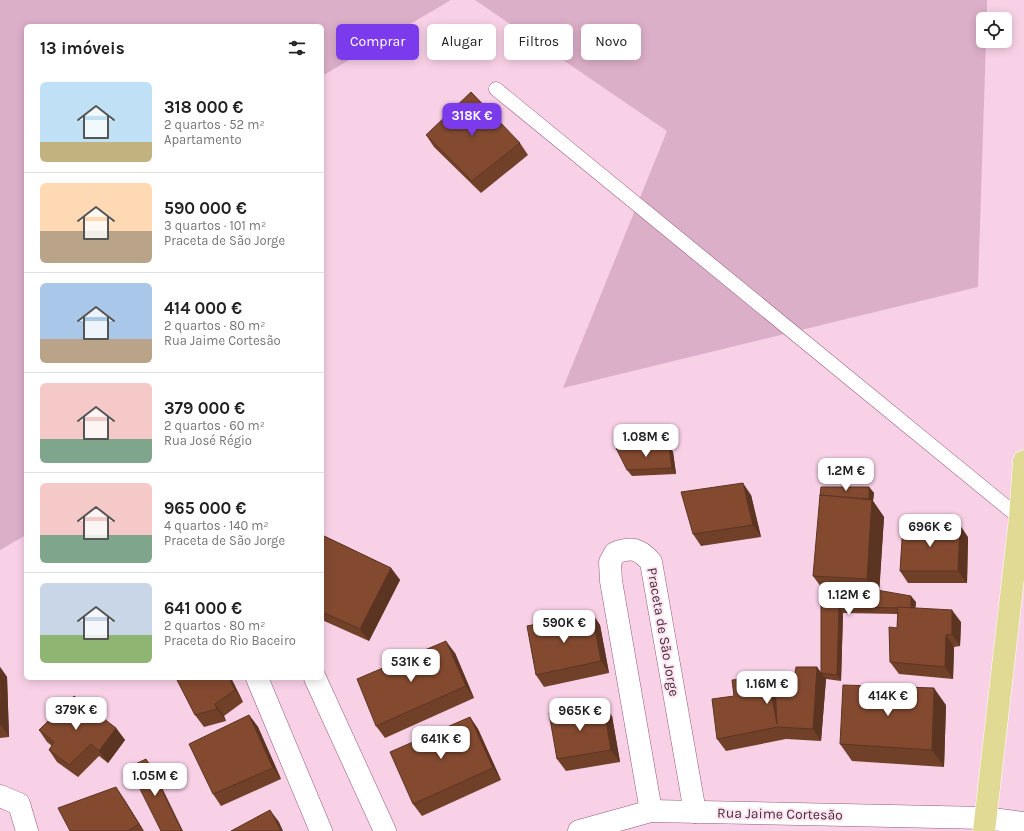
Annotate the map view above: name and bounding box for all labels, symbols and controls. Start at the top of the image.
map controls [976,12,1012,48]
button: locate [976,12,1012,48]
chip: Comprar [336,24,419,60]
chip: Alugar [427,24,496,60]
chip: Filtros [504,24,573,60]
chip: Novo [581,24,641,60]
icon: filters [286,37,308,59]
text: 13 imóveis [40,38,125,58]
text: 318 000 € [164,97,243,117]
icon: home [72,98,120,146]
pin: 318K € [439,103,505,137]
text: 318K € [451,108,493,123]
text: 2 quartos · 52 m² [164,117,265,132]
text: Apartamento [164,132,242,147]
text: 590 000 € [164,198,247,218]
icon: home [72,199,120,247]
text: 3 quartos · 101 m² [164,218,266,233]
text: Praceta de São Jorge [164,233,285,248]
text: 414 000 € [164,298,242,318]
icon: home [72,299,120,347]
text: 2 quartos · 80 m² [164,318,265,333]
text: Rua Jaime Cortesão [164,333,281,348]
text: 379 000 € [164,398,245,418]
icon: home [72,399,120,447]
text: 2 quartos · 60 m² [164,418,265,433]
pin: 1.08M € [609,424,683,458]
text: 1.08M € [623,429,669,444]
text: Rua José Régio [164,433,252,448]
pin: 1.2M € [813,458,879,492]
text: 1.2M € [827,463,865,478]
text: 965 000 € [164,498,246,518]
icon: home [72,499,120,547]
pin: 696K € [897,514,963,548]
text: 4 quartos · 140 m² [164,518,269,533]
text: 696K € [908,519,952,534]
text: Praceta de São Jorge [164,533,285,548]
street label: Praceta de São Jorge [643,566,683,698]
pin: 1.12M € [812,582,886,616]
text: 1.12M € [828,587,870,602]
text: 641 000 € [164,598,242,618]
icon: home [72,599,120,647]
pin: 590K € [531,610,597,644]
text: 590K € [542,615,586,630]
text: 2 quartos · 80 m² [164,618,265,633]
text: Praceta do Rio Baceiro [164,633,296,648]
pin: 531K € [378,649,444,683]
text: 531K € [391,654,431,669]
pin: 1.16M € [730,671,804,705]
text: 1.16M € [746,676,788,691]
pin: 414K € [855,683,921,717]
text: 414K € [868,688,908,703]
pin: 379K € [43,697,109,731]
pin: 965K € [547,698,613,732]
text: 379K € [55,702,97,717]
text: 965K € [558,703,602,718]
pin: 641K € [408,726,474,760]
text: 641K € [421,731,461,746]
pin: 1.05M € [118,763,192,797]
text: 1.05M € [132,768,178,783]
street label: Rua Jaime Cortesão [717,804,843,824]

